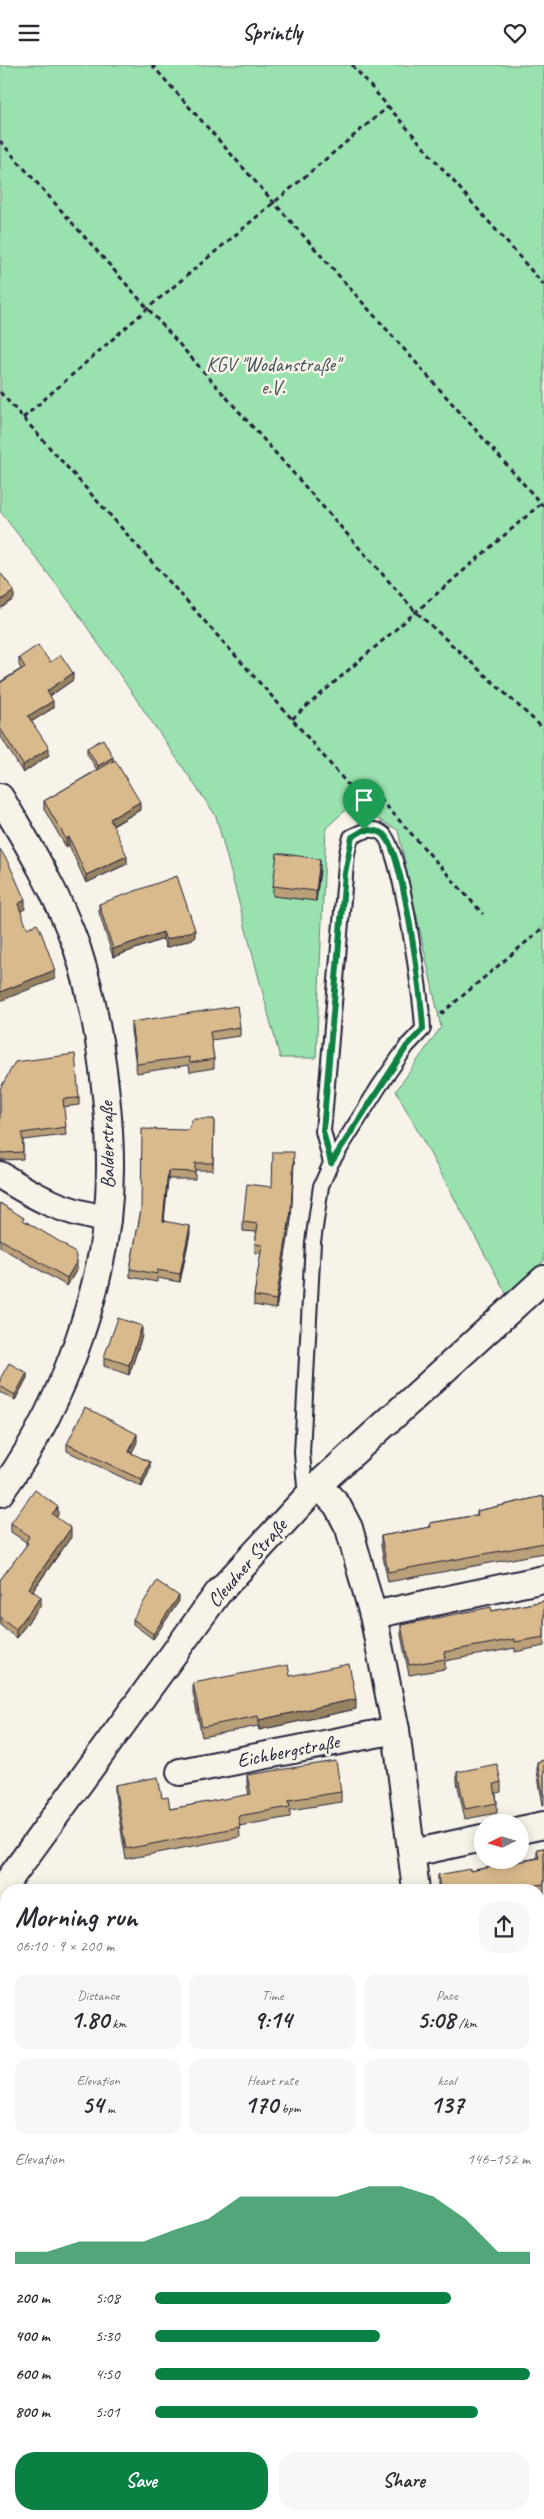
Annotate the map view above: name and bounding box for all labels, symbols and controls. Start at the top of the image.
icon: menu [15,19,43,47]
text: Sprintly [242,19,302,47]
icon: heart [501,19,529,47]
park label: KGV "Wodanstraße" e.V. [206,352,344,400]
pin [343,779,385,830]
icon: arrive [350,786,378,814]
street label: Balderstraße [94,1100,120,1189]
street label: Cleudner Straße [202,1513,293,1612]
street label: Eichbergstraße [235,1729,343,1773]
north arrow [474,1814,529,1869]
map controls [474,1814,529,1869]
text: Morning run [15,1899,137,1934]
button: share [478,1901,530,1953]
text: 06:10 · 9 × 200 m [15,1936,114,1956]
text: Distance [77,1987,119,2004]
text: Time [262,1987,283,2004]
text: Pace [436,1987,458,2004]
text: 1.80 [70,2004,109,2036]
text: 9:14 [253,2004,292,2036]
text: 5:08 [417,2004,455,2036]
text: km [109,2015,126,2032]
text: /km [455,2015,477,2032]
text: Elevation [77,2072,120,2089]
text: Heart rate [247,2072,298,2089]
text: kcal [438,2072,456,2089]
text: 54 [81,2089,104,2121]
text: 170 [244,2089,278,2121]
text: 137 [430,2089,464,2121]
text: m [104,2100,115,2117]
text: bpm [278,2100,301,2117]
text: Elevation [15,2149,64,2169]
text: 146–152 m [467,2149,530,2169]
text: 200 m [15,2288,50,2308]
text: 5:08 [95,2288,120,2308]
text: 400 m [15,2326,50,2346]
text: 5:30 [95,2326,120,2346]
text: 600 m [15,2364,50,2384]
text: 4:50 [95,2364,120,2384]
text: 800 m [15,2402,50,2422]
text: 5:01 [95,2402,120,2422]
button: Save [15,2452,268,2510]
button: Share [278,2452,530,2510]

